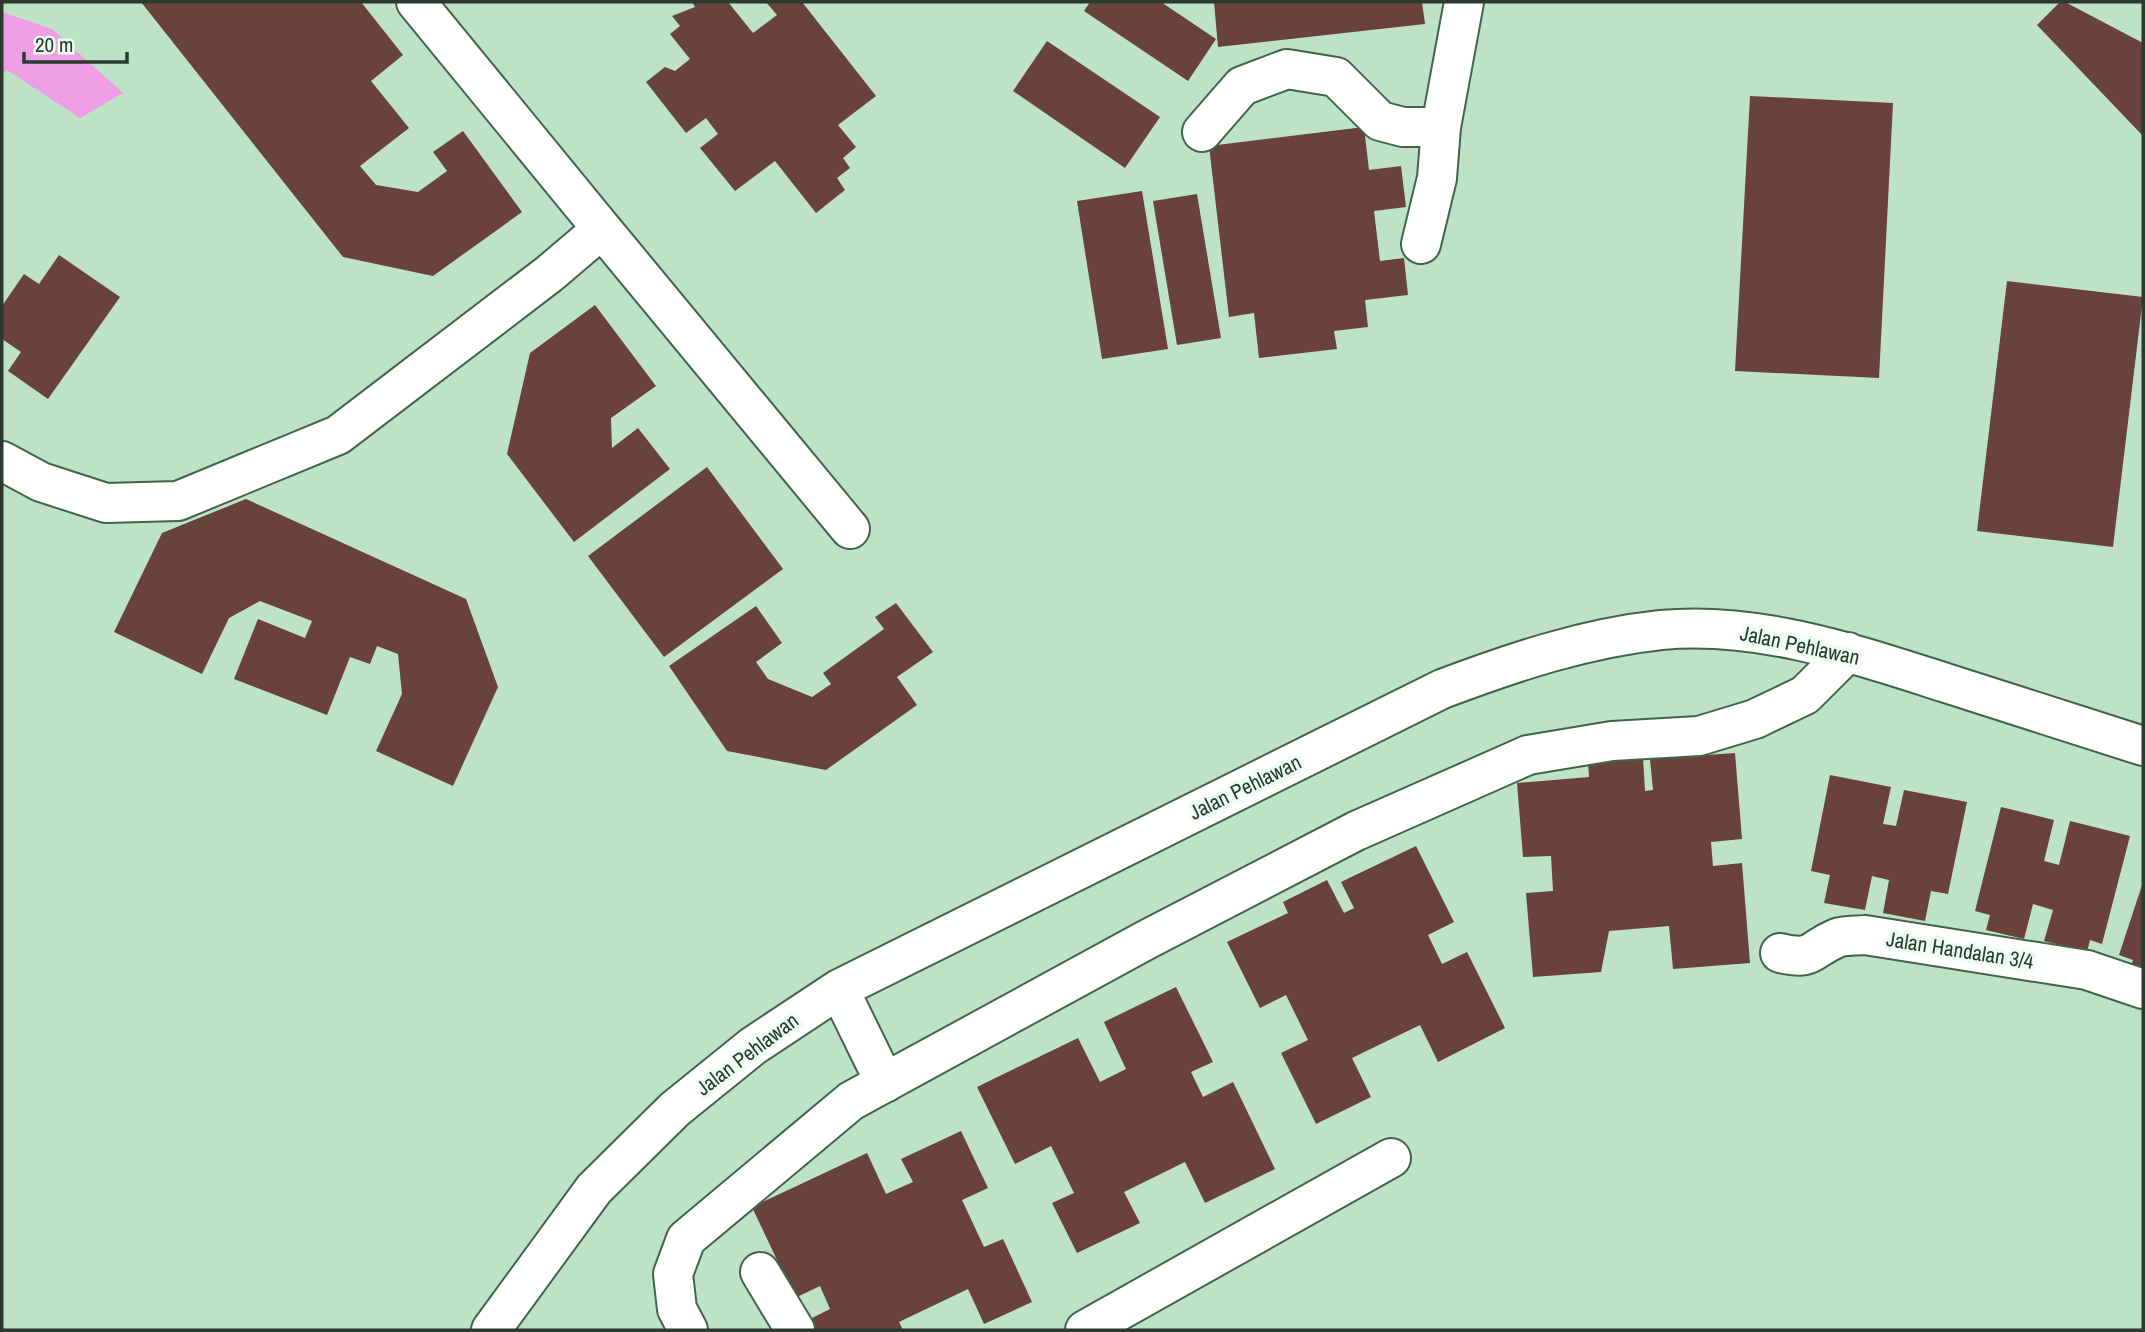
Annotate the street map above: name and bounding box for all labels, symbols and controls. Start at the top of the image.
scale bar [24,21,128,65]
text: 20 m [35,30,73,59]
street label: Jalan Pehlawan [1738,618,1862,672]
street label: Jalan Pehlawan [1184,747,1306,827]
street label: Jalan Handalan 3/4 [1884,924,2036,976]
street label: Jalan Pehlawan [690,1006,804,1102]

